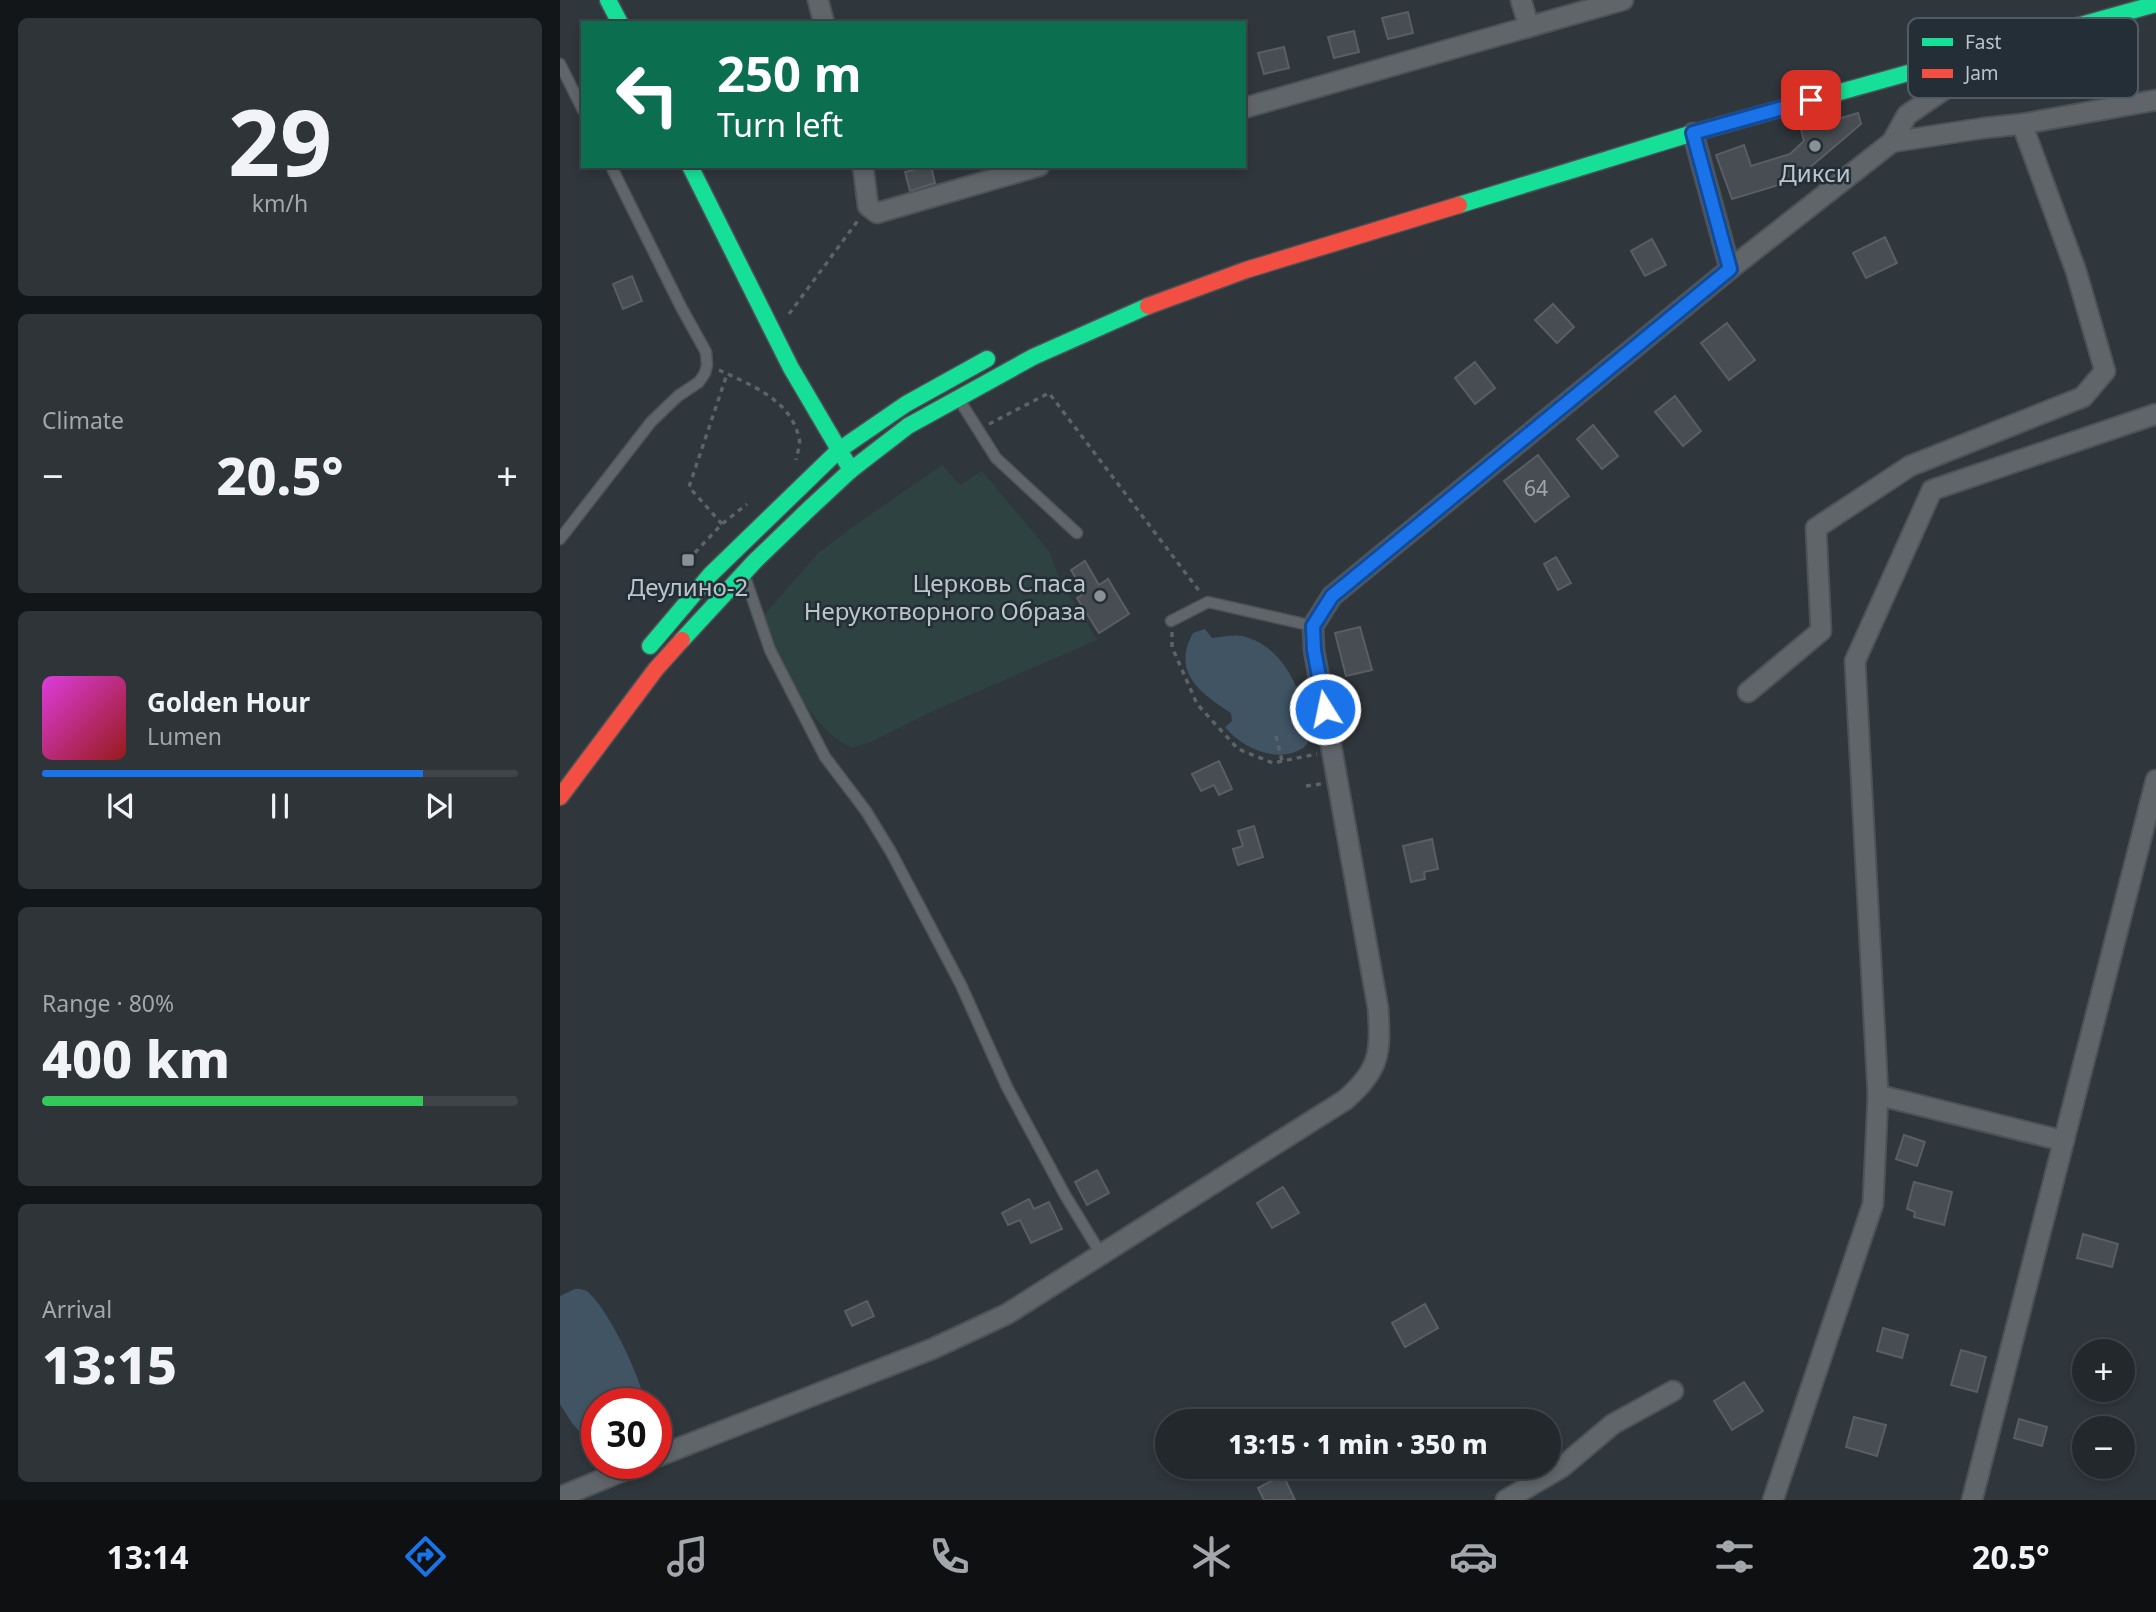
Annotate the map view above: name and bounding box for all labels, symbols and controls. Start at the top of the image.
legend [1908,18,2138,98]
text: Fast [1965,29,2002,55]
text: 250 m [717,40,862,106]
icon: left [602,49,693,140]
text: Jam [1963,60,1999,86]
pin [1781,70,1841,130]
text: 29 [228,79,332,203]
icon: arrive [1792,81,1830,119]
text: Turn left [717,103,843,146]
marker: Дикси [1807,138,1823,154]
place label: Дикси [1779,156,1851,189]
text: km/h [252,187,308,219]
text: Climate [42,404,124,436]
text: 20.5° [217,439,343,510]
text: − [42,449,64,501]
text: + [496,449,518,501]
house number: 64 [1524,474,1548,502]
marker: Деулино-2 [680,552,696,568]
place label: Церковь Спаса Нерукотворного Образа [804,566,1086,627]
place label: Деулино-2 [628,570,748,603]
marker: Церковь Спаса Нерукотворного Образа [1092,588,1108,604]
position arrow [1288,672,1362,746]
text: Golden Hour [147,684,310,720]
text: Lumen [147,720,222,752]
icon: previous [102,787,140,825]
icon: pause [261,787,299,825]
icon: next [420,787,458,825]
text: Range · 80% [42,987,174,1019]
text: 400 km [42,1022,230,1093]
text: Arrival [42,1293,112,1325]
text: 13:15 [42,1328,177,1399]
map controls [2072,1339,2135,1479]
button: + [2072,1339,2135,1402]
speed limit sign: 30 [581,1388,672,1479]
button: − [2072,1416,2135,1479]
text: 13:15 · 1 min · 350 m [1228,1426,1488,1462]
icon: directions [401,1532,450,1581]
icon: music [663,1532,712,1581]
icon: phone [925,1532,974,1581]
icon: climate [1187,1532,1236,1581]
icon: car [1449,1532,1498,1581]
icon: filters [1710,1532,1759,1581]
text: 13:14 [106,1535,189,1578]
text: 20.5° [1972,1535,2050,1578]

